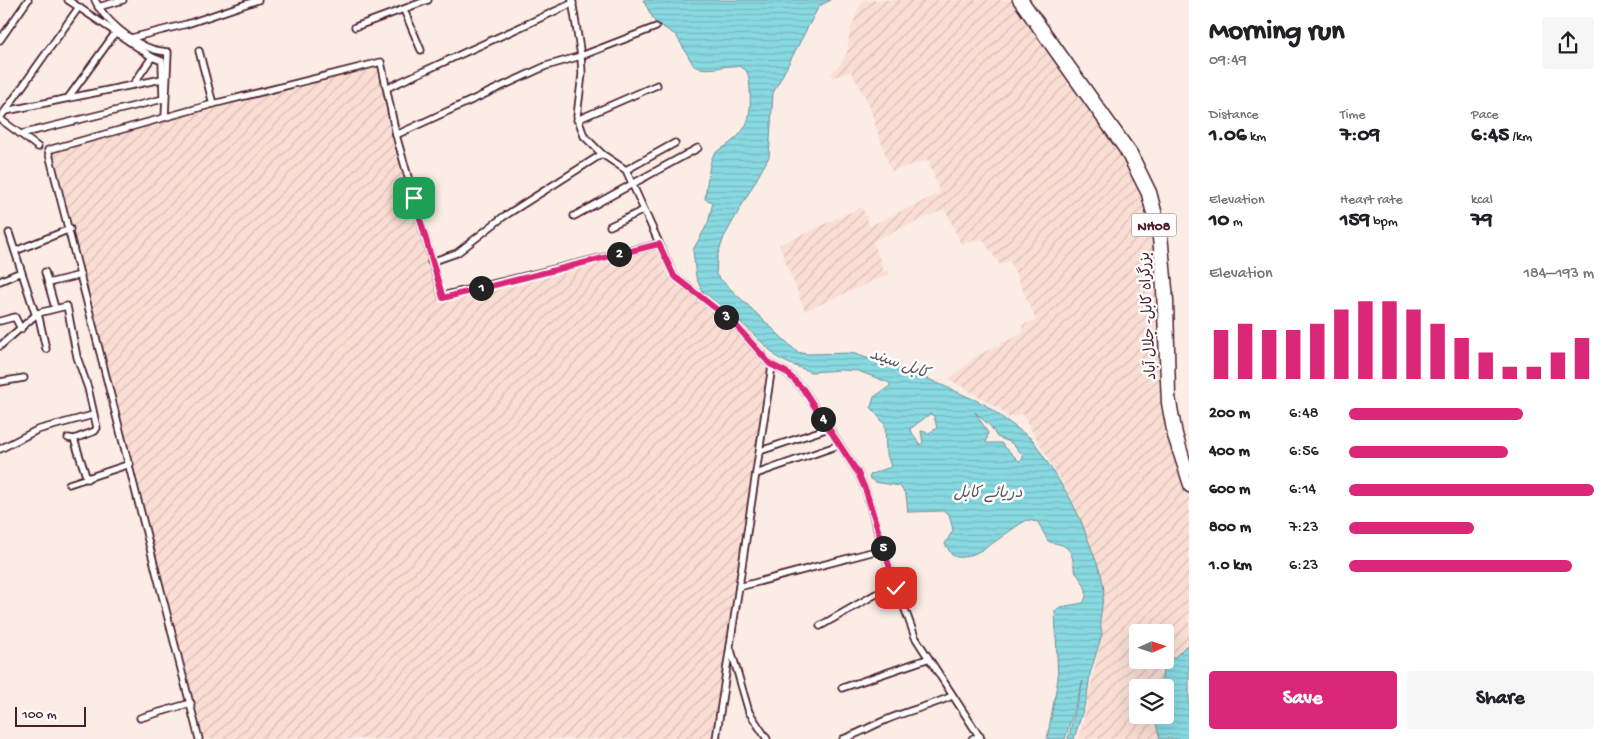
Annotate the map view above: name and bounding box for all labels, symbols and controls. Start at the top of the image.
text: Morning run [1209,16,1344,49]
button: share [1542,17,1594,69]
text: 09:49 [1209,52,1247,71]
text: Distance [1209,107,1258,124]
text: Time [1340,107,1366,124]
text: Pace [1471,107,1498,124]
text: 1.06 [1209,124,1247,149]
text: 7:09 [1340,124,1380,149]
text: 6:45 [1471,124,1509,149]
text: km [1247,129,1266,146]
text: /km [1509,129,1532,146]
pin [393,177,435,219]
icon: arrive [400,184,428,212]
text: Elevation [1209,192,1265,209]
text: Heart rate [1340,192,1403,209]
text: kcal [1471,192,1493,209]
text: 10 [1209,209,1229,234]
text: 159 [1340,209,1370,234]
text: 79 [1471,209,1492,234]
road number: NH08 [1132,214,1176,236]
text: m [1229,214,1243,231]
text: bpm [1370,214,1398,231]
pin: 2 [606,242,632,266]
text: 2 [616,246,623,263]
street label: بزرگراه کابل- جلال آباد [1135,251,1161,381]
text: Elevation [1209,265,1273,284]
text: 184–193 m [1523,265,1594,284]
pin: 1 [468,276,494,300]
text: 1 [479,280,484,297]
pin: 3 [714,304,738,330]
text: 3 [723,309,730,326]
water label: کابل سيند [867,345,934,386]
text: 200 m [1209,405,1250,424]
text: 6:48 [1289,405,1318,424]
pin: 4 [810,406,836,432]
text: 4 [820,411,827,428]
text: 400 m [1209,443,1250,462]
text: 6:56 [1289,443,1319,462]
text: 600 m [1209,481,1250,500]
text: 6:14 [1289,481,1316,500]
water label: دریائے کابل [954,484,1023,504]
text: 800 m [1209,519,1251,538]
text: 7:23 [1289,519,1319,538]
pin: 5 [870,536,896,560]
text: 5 [880,540,887,557]
text: 1.0 km [1209,557,1252,576]
text: 6:23 [1289,557,1318,576]
pin [875,567,917,609]
icon: check [882,574,910,602]
north arrow [1129,624,1174,669]
map controls [1129,624,1174,724]
button: Save [1209,671,1397,729]
button: Share [1407,671,1594,729]
button: layers [1129,679,1174,724]
scale bar [15,704,86,727]
text: 100 m [22,707,57,724]

